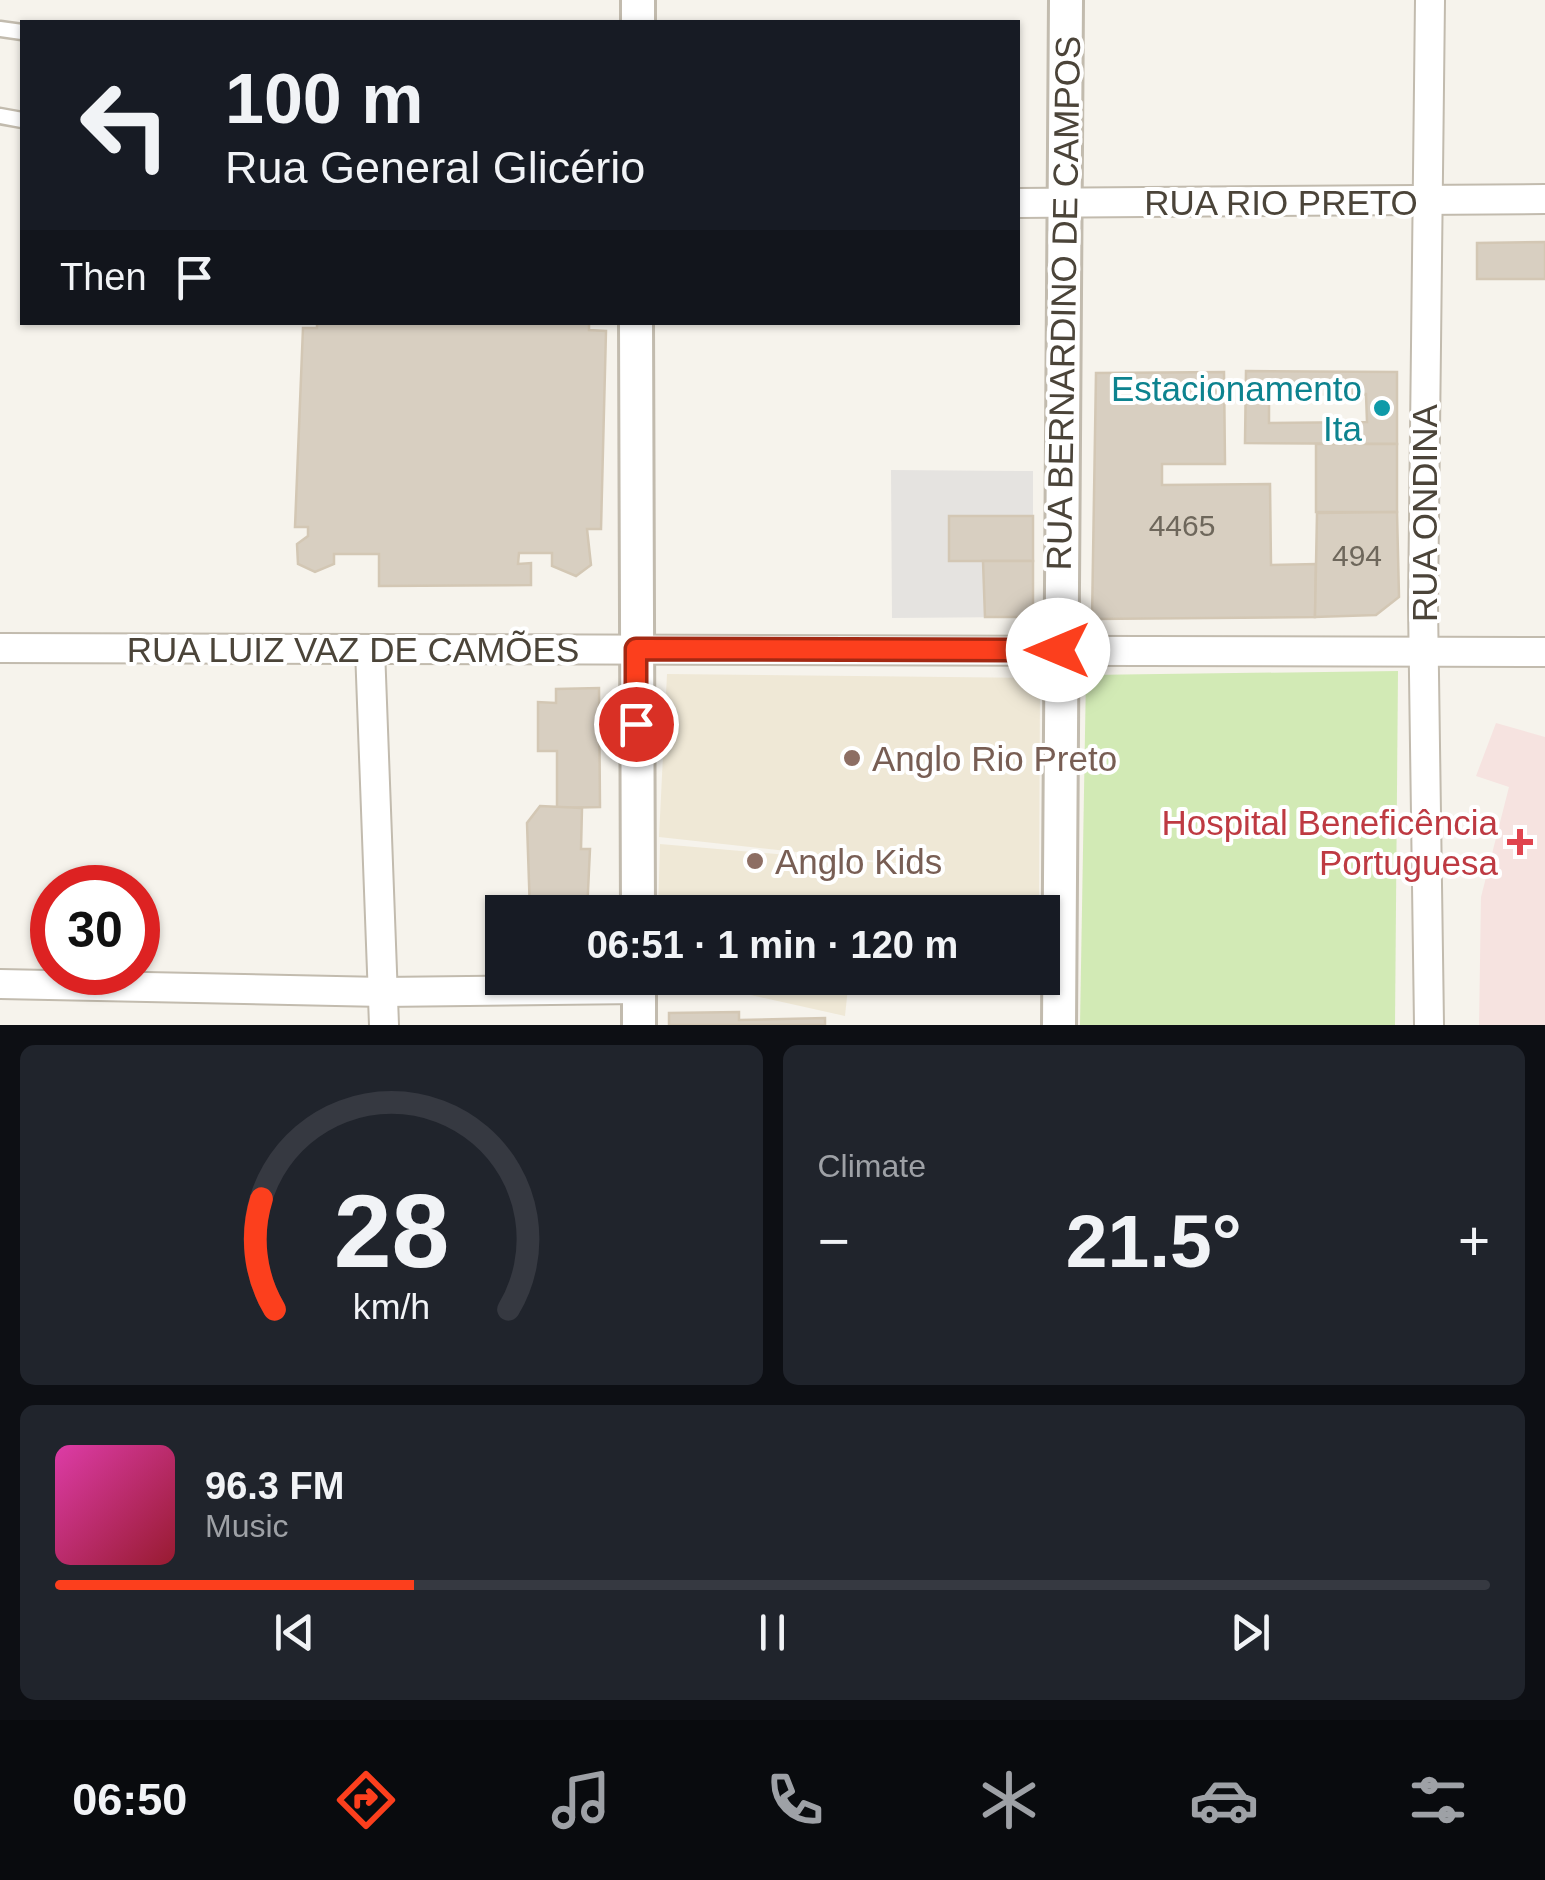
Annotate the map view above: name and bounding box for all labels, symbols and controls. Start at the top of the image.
street label: RUA BERNARDINO DE CAMPOS [1039,35,1087,571]
icon: left [60,60,190,190]
text: 100 m [225,60,423,138]
text: Rua General Glicério [225,142,645,193]
street label: RUA RIO PRETO [1144,183,1418,222]
icon: arrive [167,250,222,305]
text: Then [60,256,147,298]
place label: Estacionamento Ita [1111,369,1363,448]
marker: Estacionamento Ita [1371,397,1393,419]
street label: RUA ONDINA [1405,403,1444,622]
house number: 4465 [1149,509,1215,542]
house number: 494 [1332,539,1382,572]
position arrow [1006,598,1110,702]
street label: RUA LUIZ VAZ DE CAMÕES [127,630,579,669]
pin [594,682,679,767]
icon: arrive [609,697,664,752]
place label: Anglo Rio Preto [872,739,1117,778]
marker: Anglo Rio Preto [841,747,863,769]
place label: Hospital Beneficência Portuguesa [1161,803,1499,882]
marker: Hospital Beneficência Portuguesa [1507,829,1533,855]
place label: Anglo Kids [775,842,942,881]
marker: Anglo Kids [744,850,766,872]
speed limit sign: 30 [30,865,160,995]
text: 06:51 · 1 min · 120 m [587,924,958,966]
text: Climate [818,1148,926,1184]
text: 28 [333,1173,449,1289]
text: 21.5° [1066,1199,1242,1283]
text: − [818,1210,850,1272]
text: + [1458,1210,1490,1272]
text: km/h [353,1287,430,1327]
text: 96.3 FM [205,1465,344,1507]
text: Music [205,1508,289,1544]
icon: previous [267,1605,322,1660]
icon: pause [745,1605,800,1660]
icon: next [1223,1605,1278,1660]
icon: directions [331,1765,401,1835]
icon: music [546,1765,616,1835]
icon: phone [760,1765,830,1835]
icon: climate [974,1765,1044,1835]
icon: car [1189,1765,1259,1835]
icon: filters [1403,1765,1473,1835]
text: 06:50 [72,1774,187,1825]

